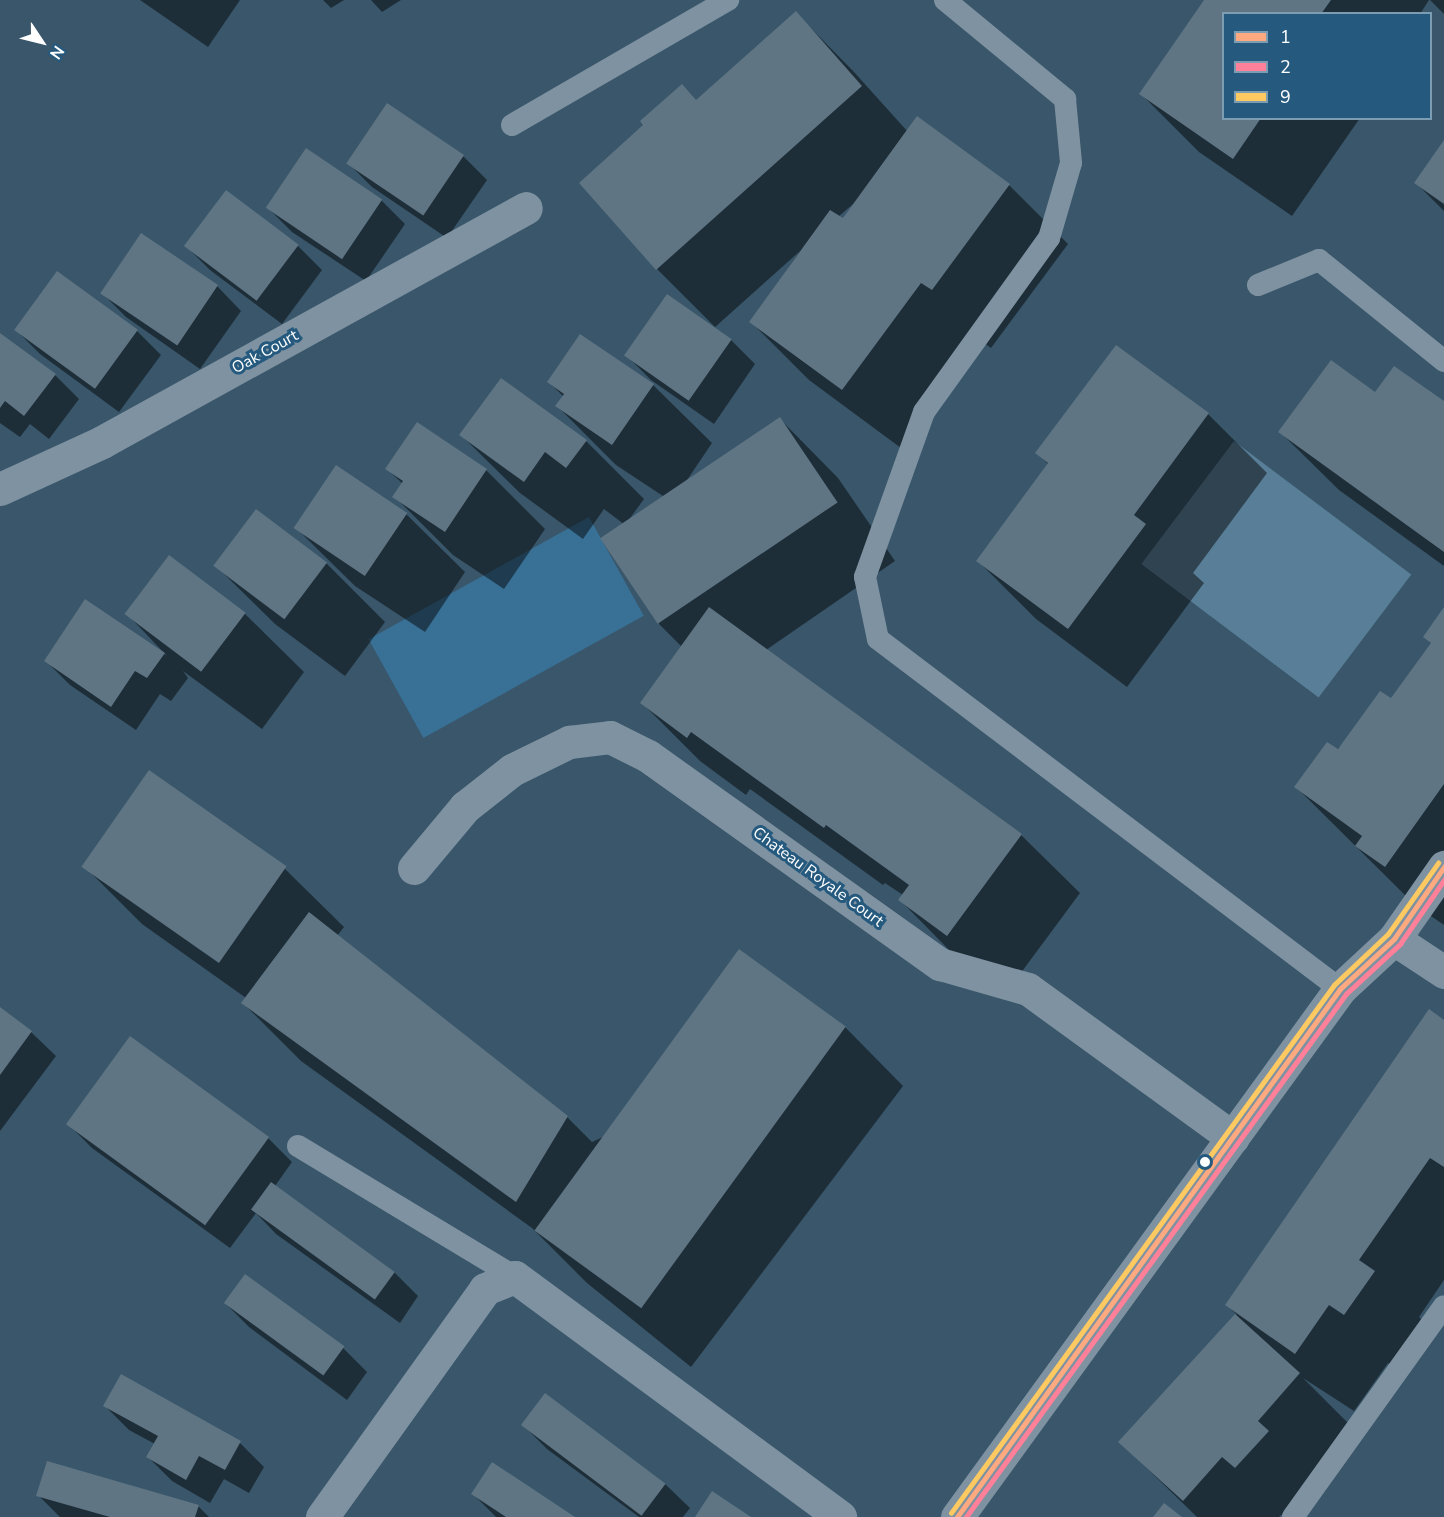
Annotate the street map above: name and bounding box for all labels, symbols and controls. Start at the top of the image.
north arrow [12,12,72,72]
legend [1222,12,1432,120]
text: 1 [1280,25,1291,49]
text: N [44,41,69,64]
text: 2 [1280,55,1291,79]
text: 9 [1280,85,1291,109]
street label: Oak Court [229,326,301,378]
street label: Chateau Royale Court [749,823,887,931]
unlabelled marker [1199,1156,1211,1168]

